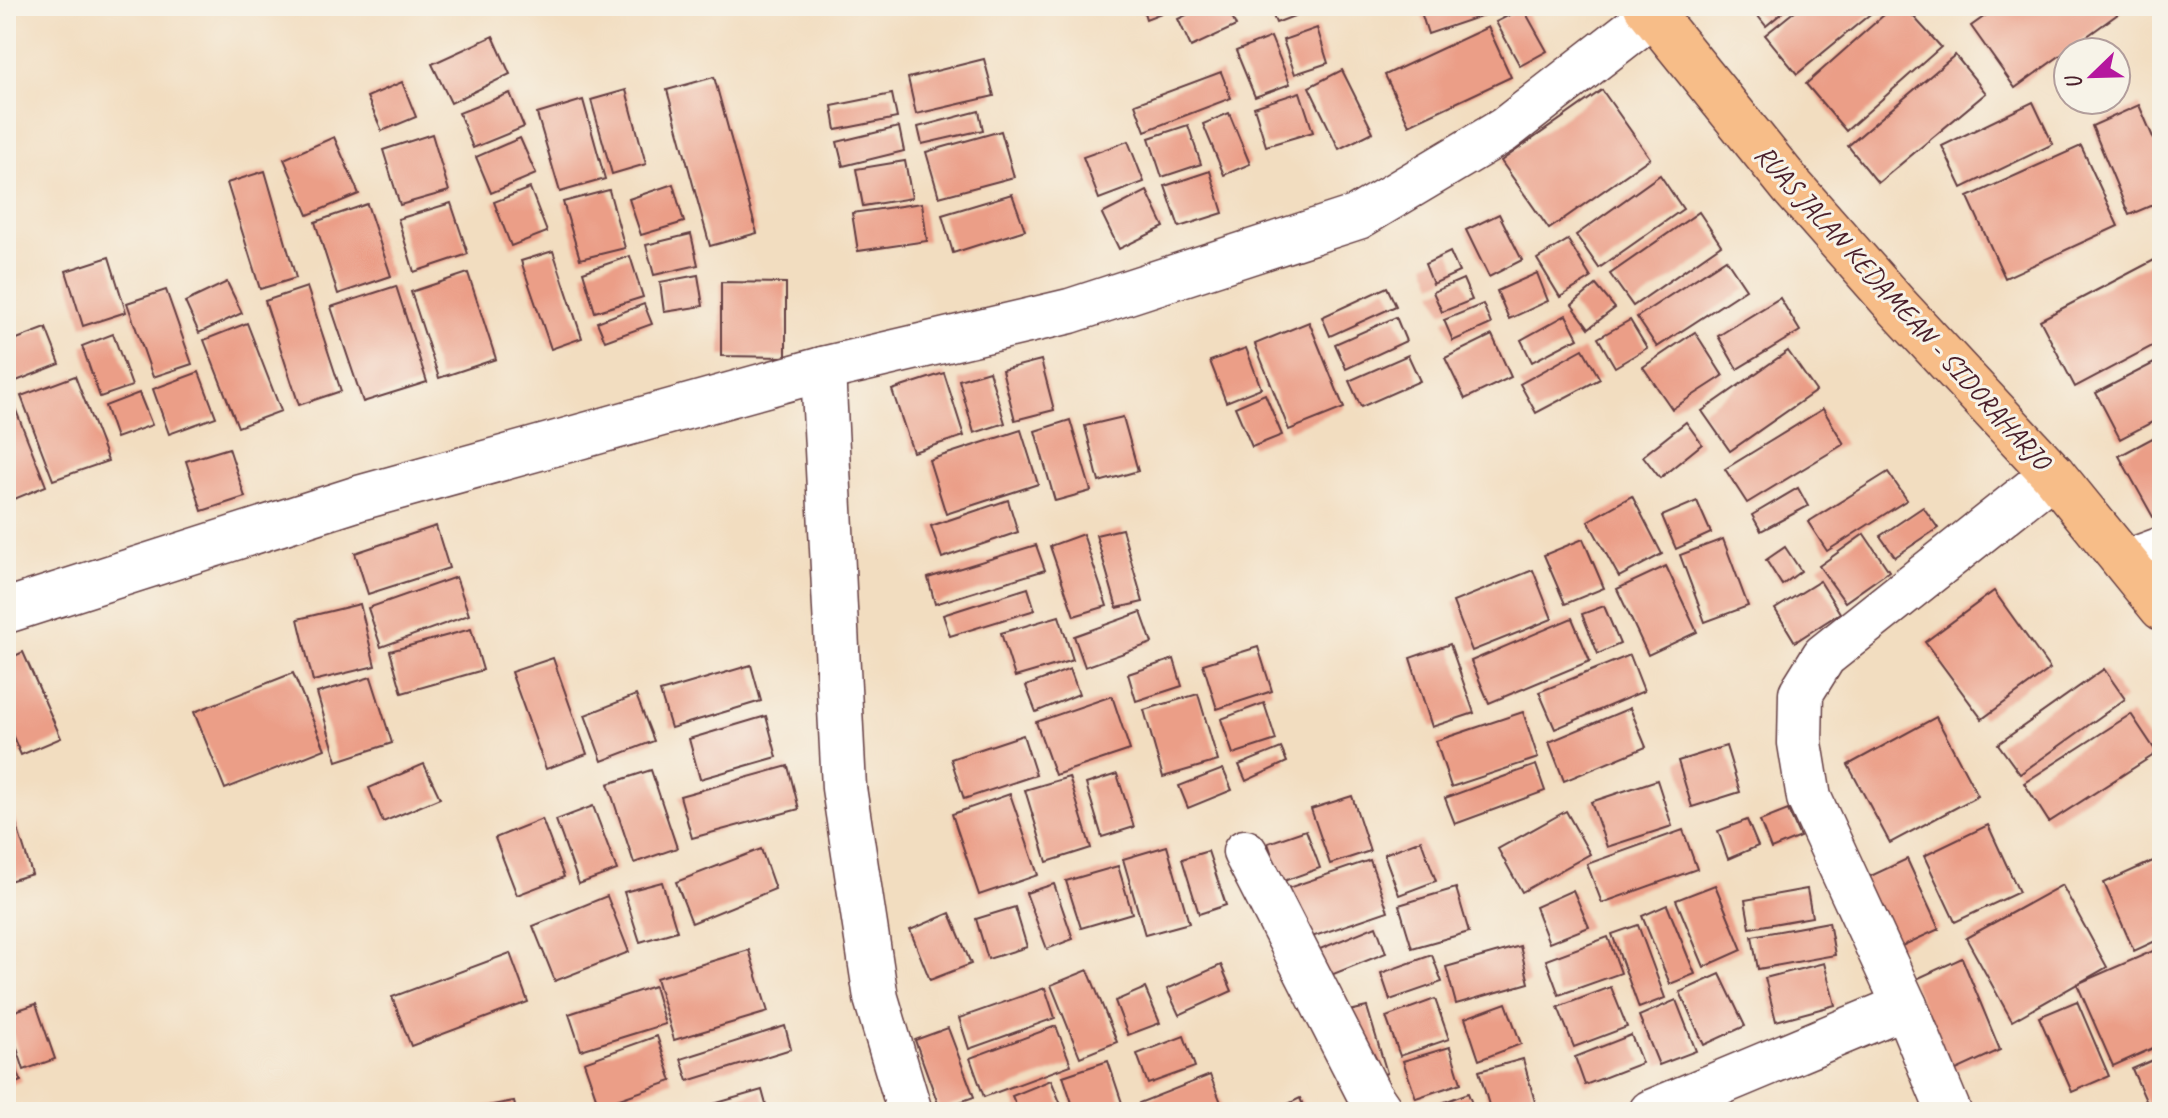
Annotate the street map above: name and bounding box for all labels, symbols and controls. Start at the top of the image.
north arrow [2052,36,2132,116]
text: U [2058,69,2089,94]
street label: RUAS JALAN KEDAMEAN - SIDORAHARJO [1748,137,2060,479]

